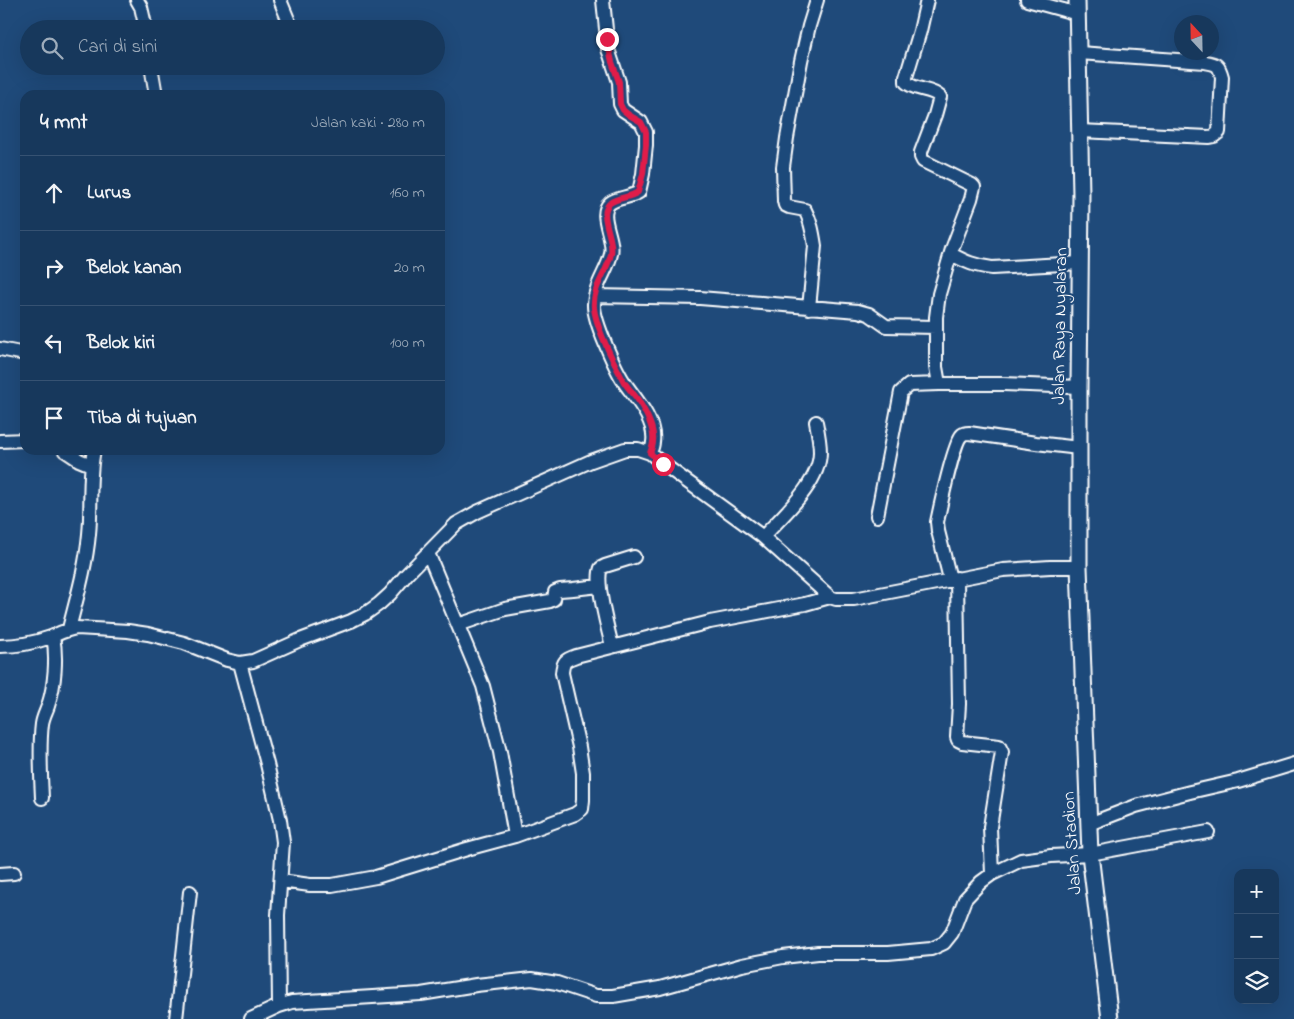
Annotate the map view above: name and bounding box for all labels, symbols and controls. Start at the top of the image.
north arrow [1174,15,1219,60]
search box [20,20,445,75]
route end [596,28,619,51]
icon: search [38,34,66,62]
text: Cari di sini [78,34,157,61]
text: 4 mnt [40,108,88,138]
text: Jalan kaki · 280 m [311,111,425,135]
icon: ahead [40,179,68,207]
text: Lurus [87,180,131,207]
text: 160 m [390,181,425,205]
street label: Jalan Raya Nyalaran [1047,247,1075,405]
icon: right [40,254,68,282]
text: Belok kanan [87,255,181,282]
text: 20 m [394,256,425,280]
icon: left [40,329,68,357]
text: Belok kiri [87,330,155,357]
text: 100 m [390,331,425,355]
icon: arrive [40,404,68,432]
text: Tiba di tujuan [87,405,197,432]
route start [652,453,675,476]
street label: Jalan Stadion [1056,790,1090,896]
map controls [1234,869,1279,1004]
button: + [1234,869,1279,914]
button: − [1234,914,1279,959]
button: layers [1234,959,1279,1004]

